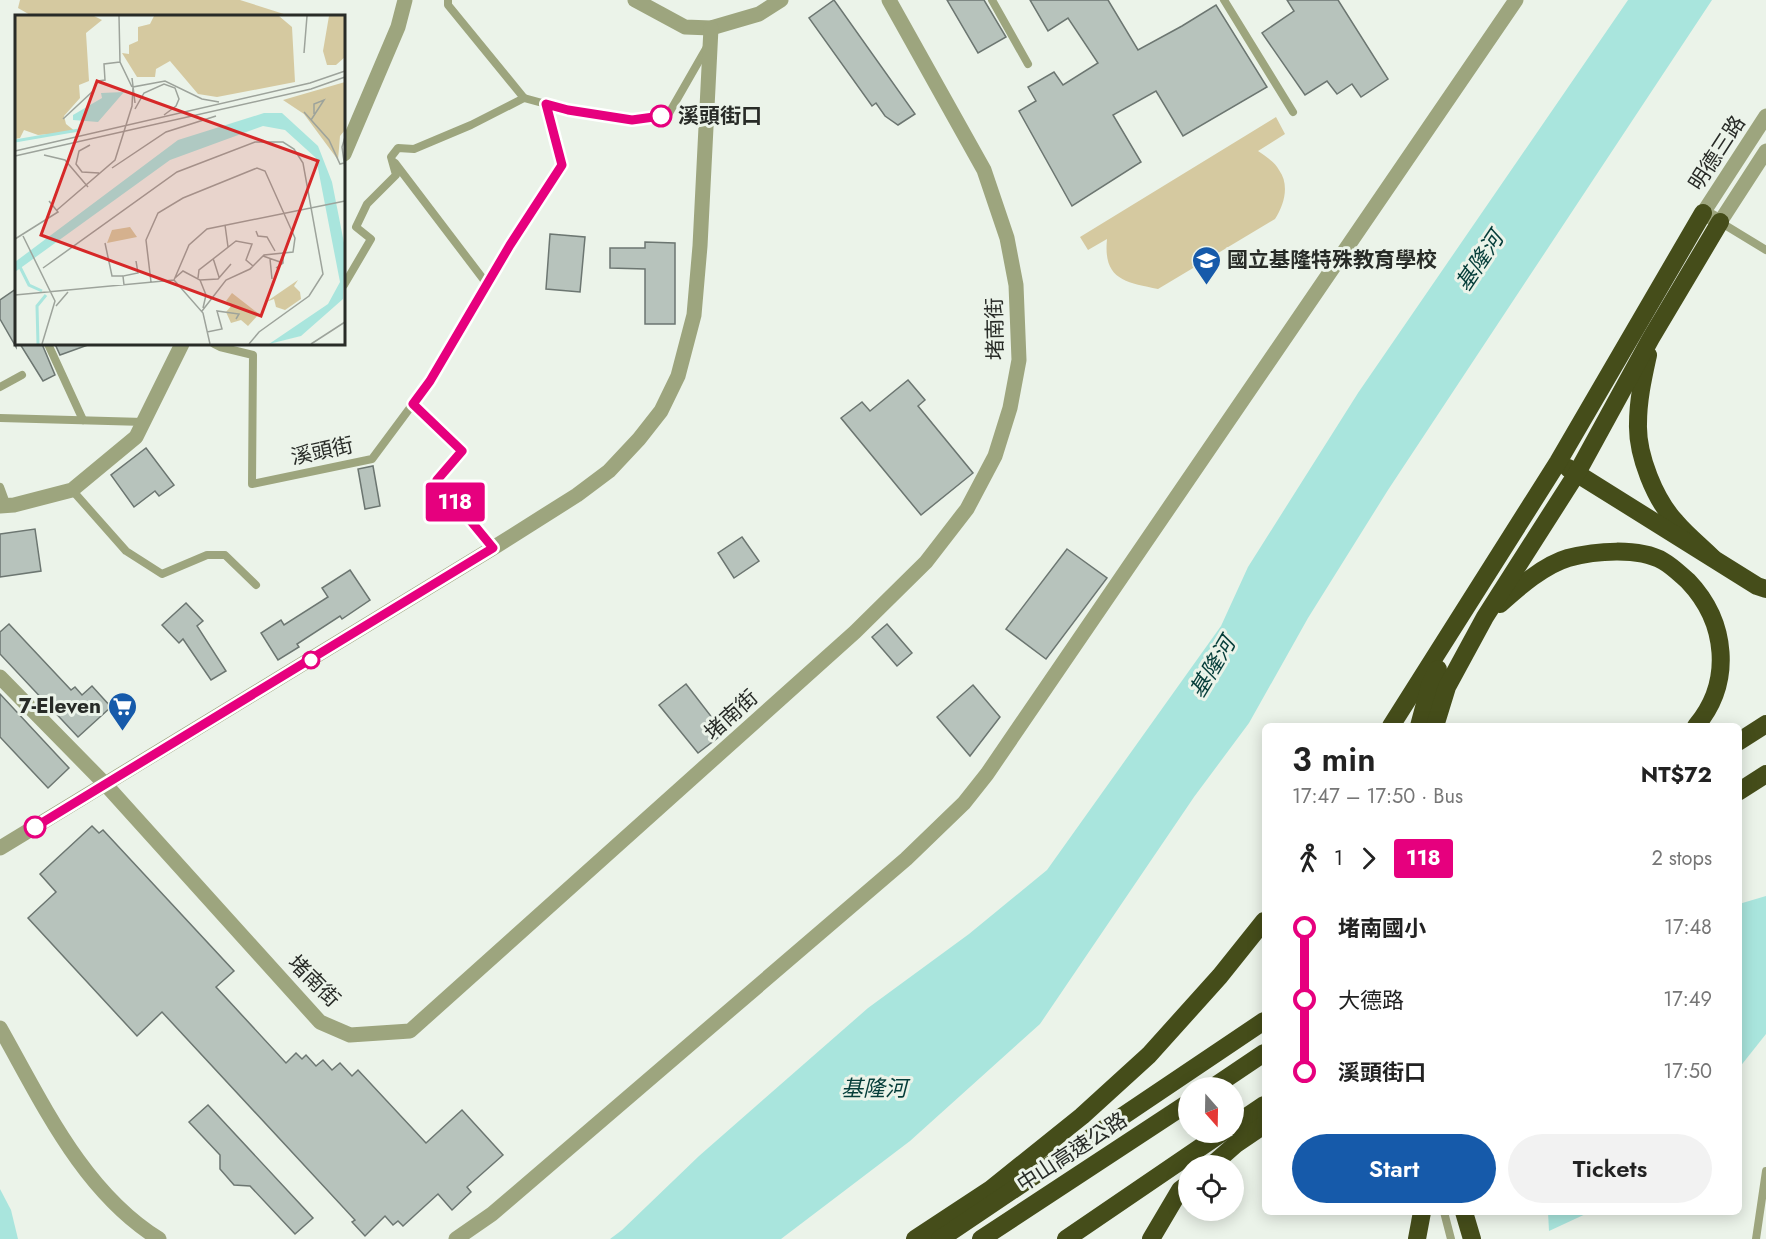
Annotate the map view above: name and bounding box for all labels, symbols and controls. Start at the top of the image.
inset map [15,15,345,345]
place label: 溪頭街口 [678,101,762,131]
marker: 溪頭街口 [650,105,672,127]
street label: 明德三路 [1682,110,1752,196]
water label: 基隆河 [1447,221,1513,297]
school or university icon: 國立基隆特殊教育學校 [1190,244,1222,286]
place label: 國立基隆特殊教育學校 [1227,245,1437,275]
street label: 堵南街 [979,297,1011,361]
street label: 溪頭街 [288,430,356,472]
line badge: 118 [420,482,490,522]
text: 118 [438,487,472,517]
water label: 基隆河 [1181,627,1245,704]
unlabelled marker [302,651,320,669]
street label: 堵南街 [698,683,764,747]
supermarket icon: 7-Eleven [106,690,138,732]
place label: 7-Eleven [19,691,101,721]
text: 3 min [1292,736,1376,783]
text: NT$72 [1641,758,1712,790]
text: 17:47 – 17:50 · Bus [1292,782,1463,811]
unlabelled marker [24,816,46,838]
icon: walk [1292,842,1325,875]
icon: forward [1352,842,1385,875]
text: 118 [1406,843,1441,873]
text: 1 [1334,844,1343,873]
text: 2 stops [1651,844,1712,873]
text: 堵南國小 [1338,912,1426,944]
text: 17:48 [1664,913,1712,942]
street label: 堵南街 [281,948,347,1014]
text: 大德路 [1338,984,1404,1016]
text: 17:49 [1663,985,1712,1014]
text: 溪頭街口 [1338,1056,1426,1088]
text: 17:50 [1663,1057,1712,1086]
water label: 基隆河 [841,1072,911,1104]
north arrow [1178,1077,1244,1143]
map controls [1178,1077,1244,1221]
street label: 中山高速公路 [1011,1105,1133,1199]
button: Start [1292,1134,1496,1203]
button: Tickets [1508,1134,1712,1203]
button: locate [1178,1155,1244,1221]

